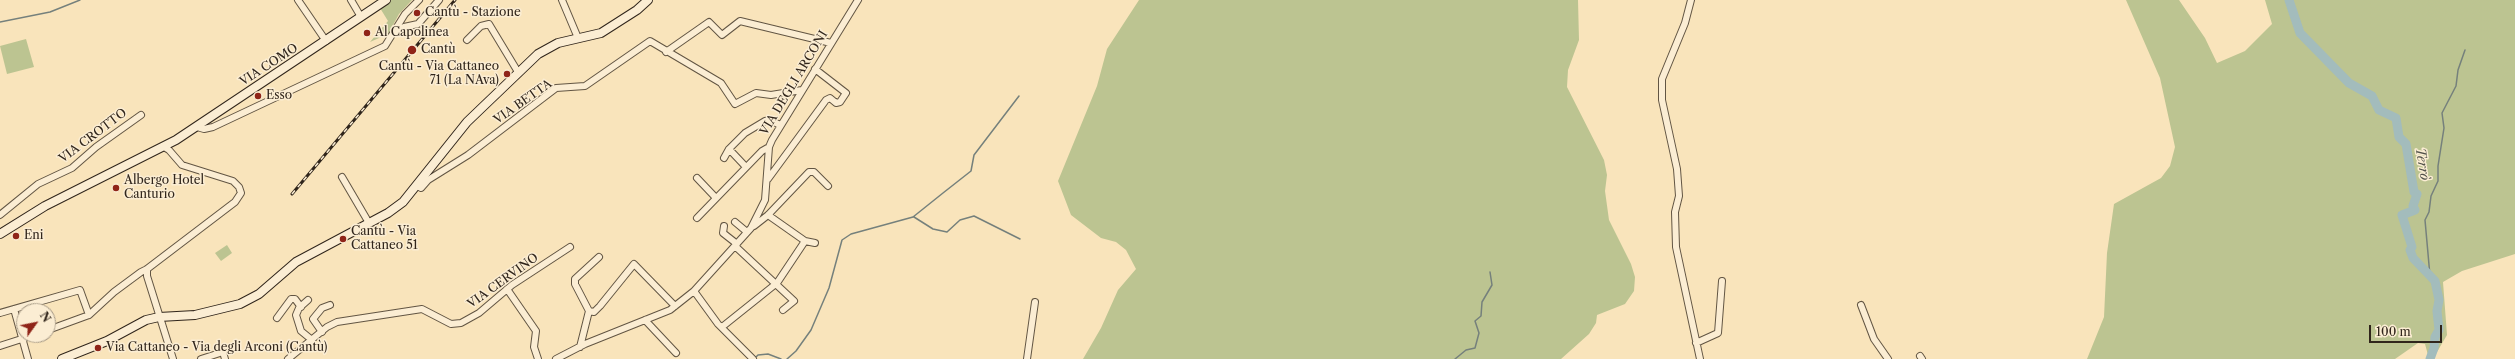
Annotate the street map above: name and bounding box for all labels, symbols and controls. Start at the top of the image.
place label: Cantù - Stazione [425,6,521,20]
marker: Cantù - Stazione [412,8,422,18]
place label: Al Capolinea [375,26,449,40]
marker: Al Capolinea [362,28,372,38]
street label: VIA DEGLI ARCONI [757,28,831,138]
street label: VIA COMO [237,41,301,89]
place label: Cantù [421,43,456,57]
marker: Cantù [406,44,418,56]
place label: Cantù - Via Cattaneo 71 (La NAva) [379,60,499,88]
marker: Cantù - Via Cattaneo 71 (La NAva) [502,69,512,79]
street label: VIA BETTA [491,77,555,127]
place label: Esso [266,89,292,103]
marker: Esso [253,91,263,101]
street label: VIA CROTTO [56,106,130,166]
water label: Terrò [2412,147,2432,181]
place label: Albergo Hotel Canturio [124,174,204,202]
marker: Albergo Hotel Canturio [111,183,121,193]
place label: Cantù - Via Cattaneo 51 [351,225,418,253]
place label: Eni [24,229,43,243]
marker: Eni [11,231,21,241]
marker: Cantù - Via Cattaneo 51 [338,234,348,244]
street label: VIA CERVINO [465,250,541,312]
north arrow [16,303,56,343]
text: N [37,309,54,325]
scale bar [2371,317,2444,343]
text: 100 m [2376,324,2411,339]
place label: Via Cattaneo - Via degli Arconi (Cantù) [106,341,327,355]
marker: Via Cattaneo - Via degli Arconi (Cantù) [93,343,103,353]

